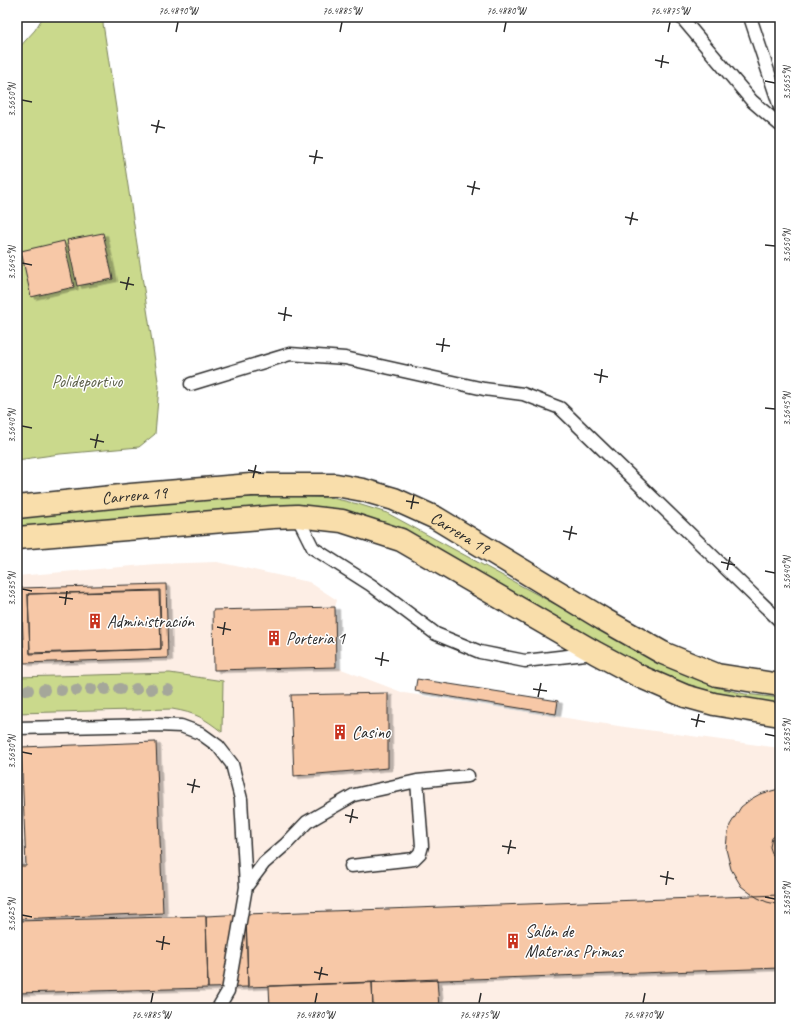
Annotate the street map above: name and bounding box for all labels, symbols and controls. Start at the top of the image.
text: 76.4890°W [158,4,199,17]
text: 76.4885°W [322,4,363,17]
text: 76.4880°W [486,4,527,17]
text: 76.4875°W [650,4,691,17]
text: 3.5655°N [780,64,793,100]
text: 3.5650°N [5,81,18,117]
text: 3.5650°N [780,227,793,263]
text: 3.5645°N [5,244,18,280]
park label: Polideportivo [52,371,123,392]
text: 3.5645°N [780,390,793,426]
text: 3.5640°N [5,407,18,443]
street label: Carrera 19 [101,482,169,509]
street label: Carrera 19 [427,507,495,560]
text: 3.5640°N [780,554,793,590]
text: 3.5635°N [5,570,18,606]
place label: Administración [107,611,195,632]
building icon: Administración [86,612,104,630]
place label: Porteria 1 [286,628,346,649]
building icon: Porteria 1 [265,629,283,647]
text: 3.5635°N [780,717,793,753]
place label: Casino [352,722,391,743]
building icon: Casino [331,723,349,741]
text: 3.5630°N [5,733,18,769]
text: 3.5630°N [780,880,793,916]
text: 3.5625°N [5,896,18,932]
place label: Salón de Materias Primas [525,921,625,962]
building icon: Salón de Materias Primas [504,932,522,950]
text: 76.4885°W [131,1008,172,1021]
text: 76.4880°W [295,1008,336,1021]
text: 76.4875°W [459,1008,500,1021]
text: 76.4870°W [623,1008,664,1021]

